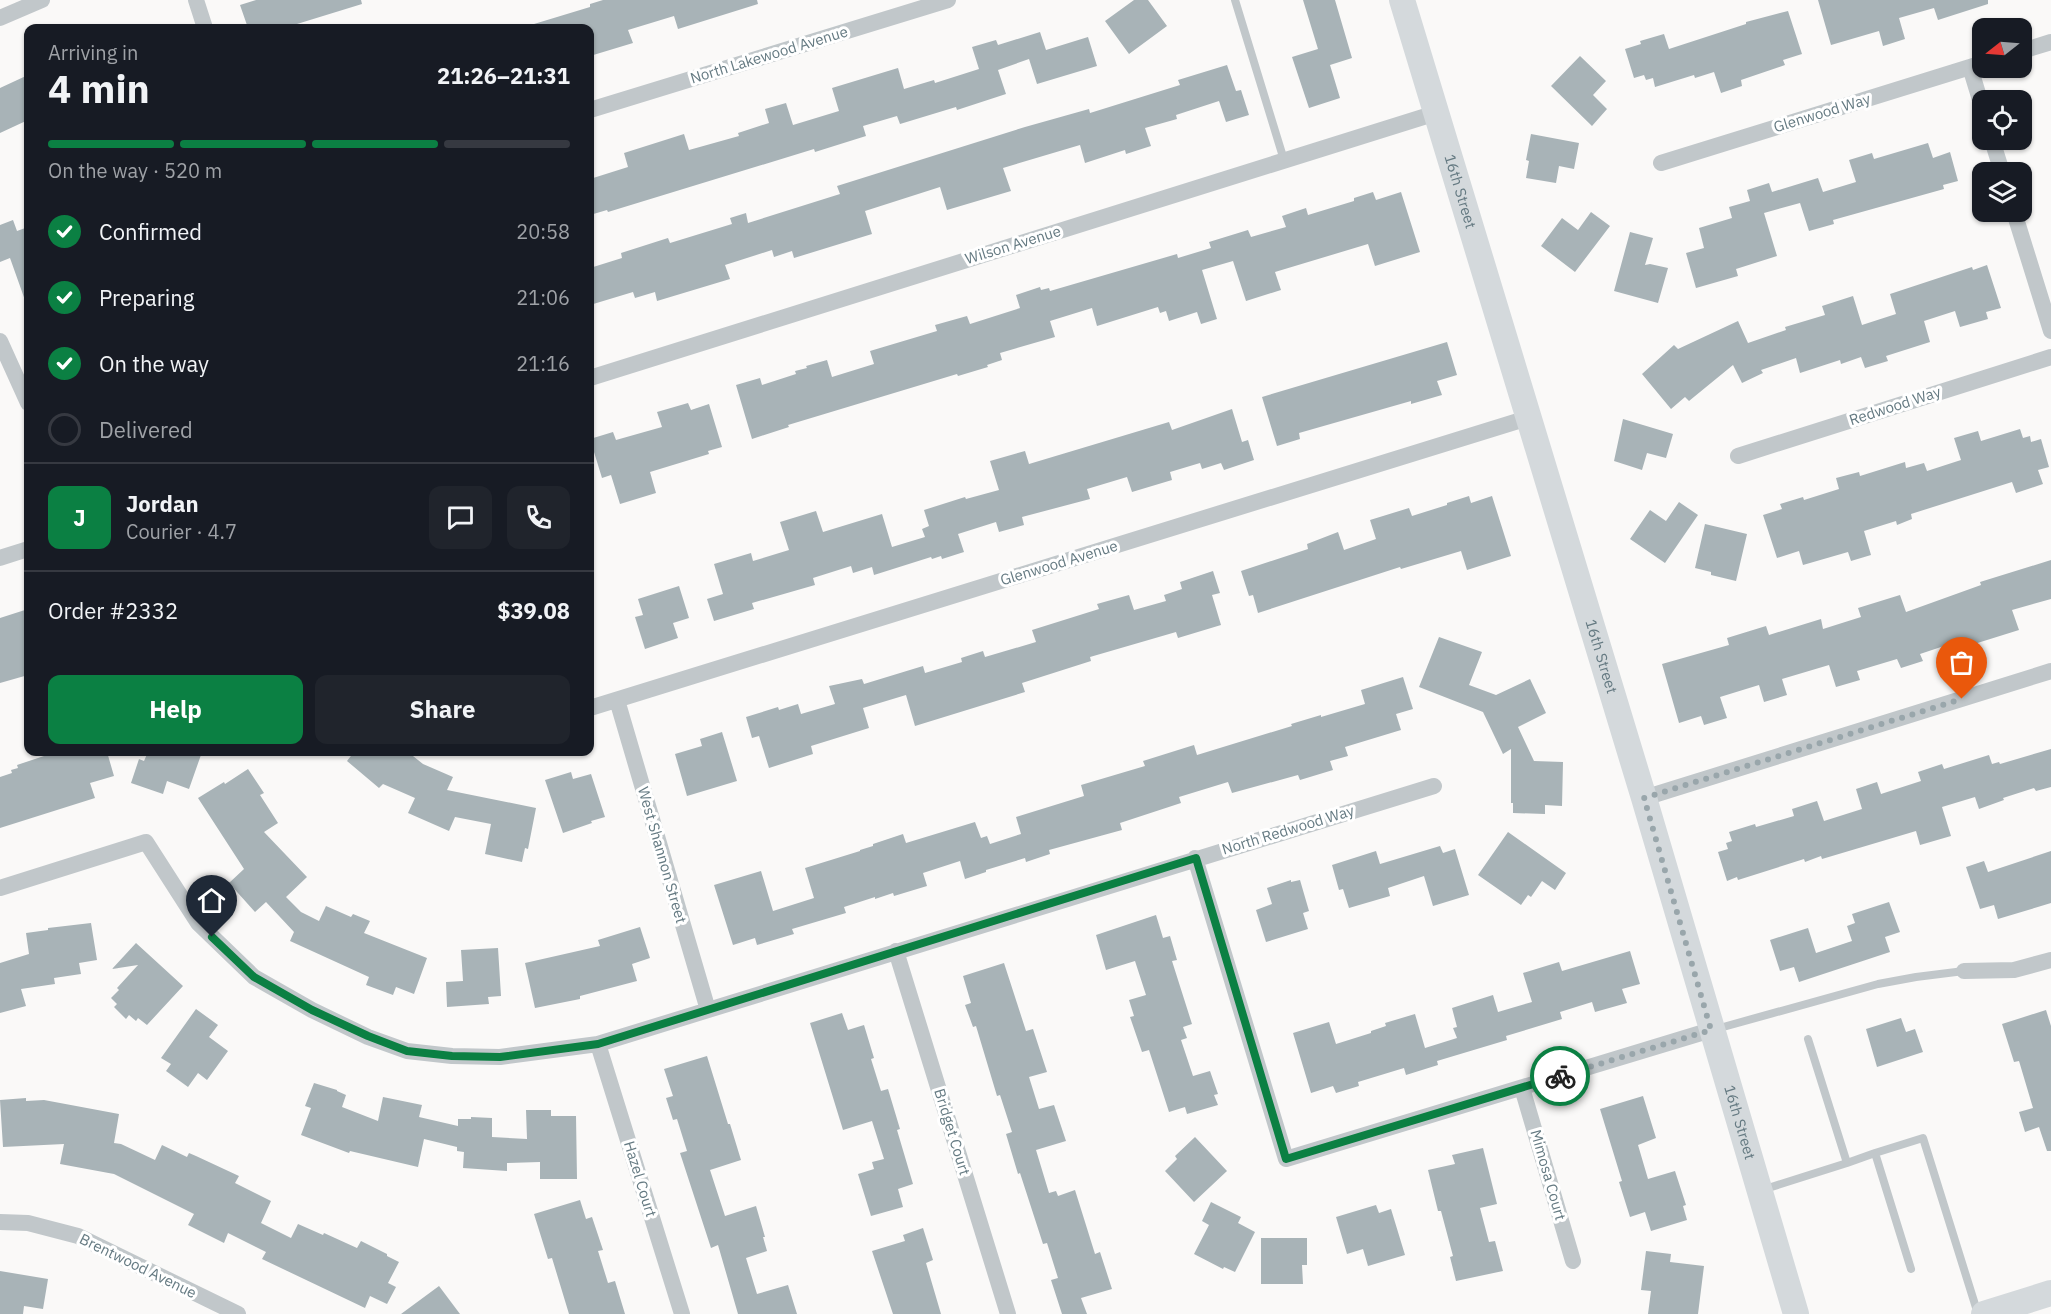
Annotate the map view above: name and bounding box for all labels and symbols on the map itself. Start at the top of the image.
north arrow [1972,18,2032,78]
street label: North Lakewood Avenue [688,21,850,88]
street label: Glenwood Way [1771,89,1873,136]
street label: 16th Street [1440,152,1481,231]
street label: Wilson Avenue [963,221,1063,268]
street label: Redwood Way [1847,382,1944,429]
street label: Glenwood Avenue [998,536,1120,589]
street label: 16th Street [1581,617,1622,696]
pin [1936,637,1987,699]
street label: West Shannon Street [634,784,691,925]
street label: North Redwood Way [1219,800,1357,859]
pin [186,875,237,937]
courier [1530,1046,1590,1106]
street label: 16th Street [1720,1083,1760,1162]
street label: Bridget Court [930,1086,975,1178]
street label: Mimosa Court [1526,1127,1570,1222]
street label: Hazel Court [620,1139,661,1219]
street label: Brentwood Avenue [77,1229,200,1302]

